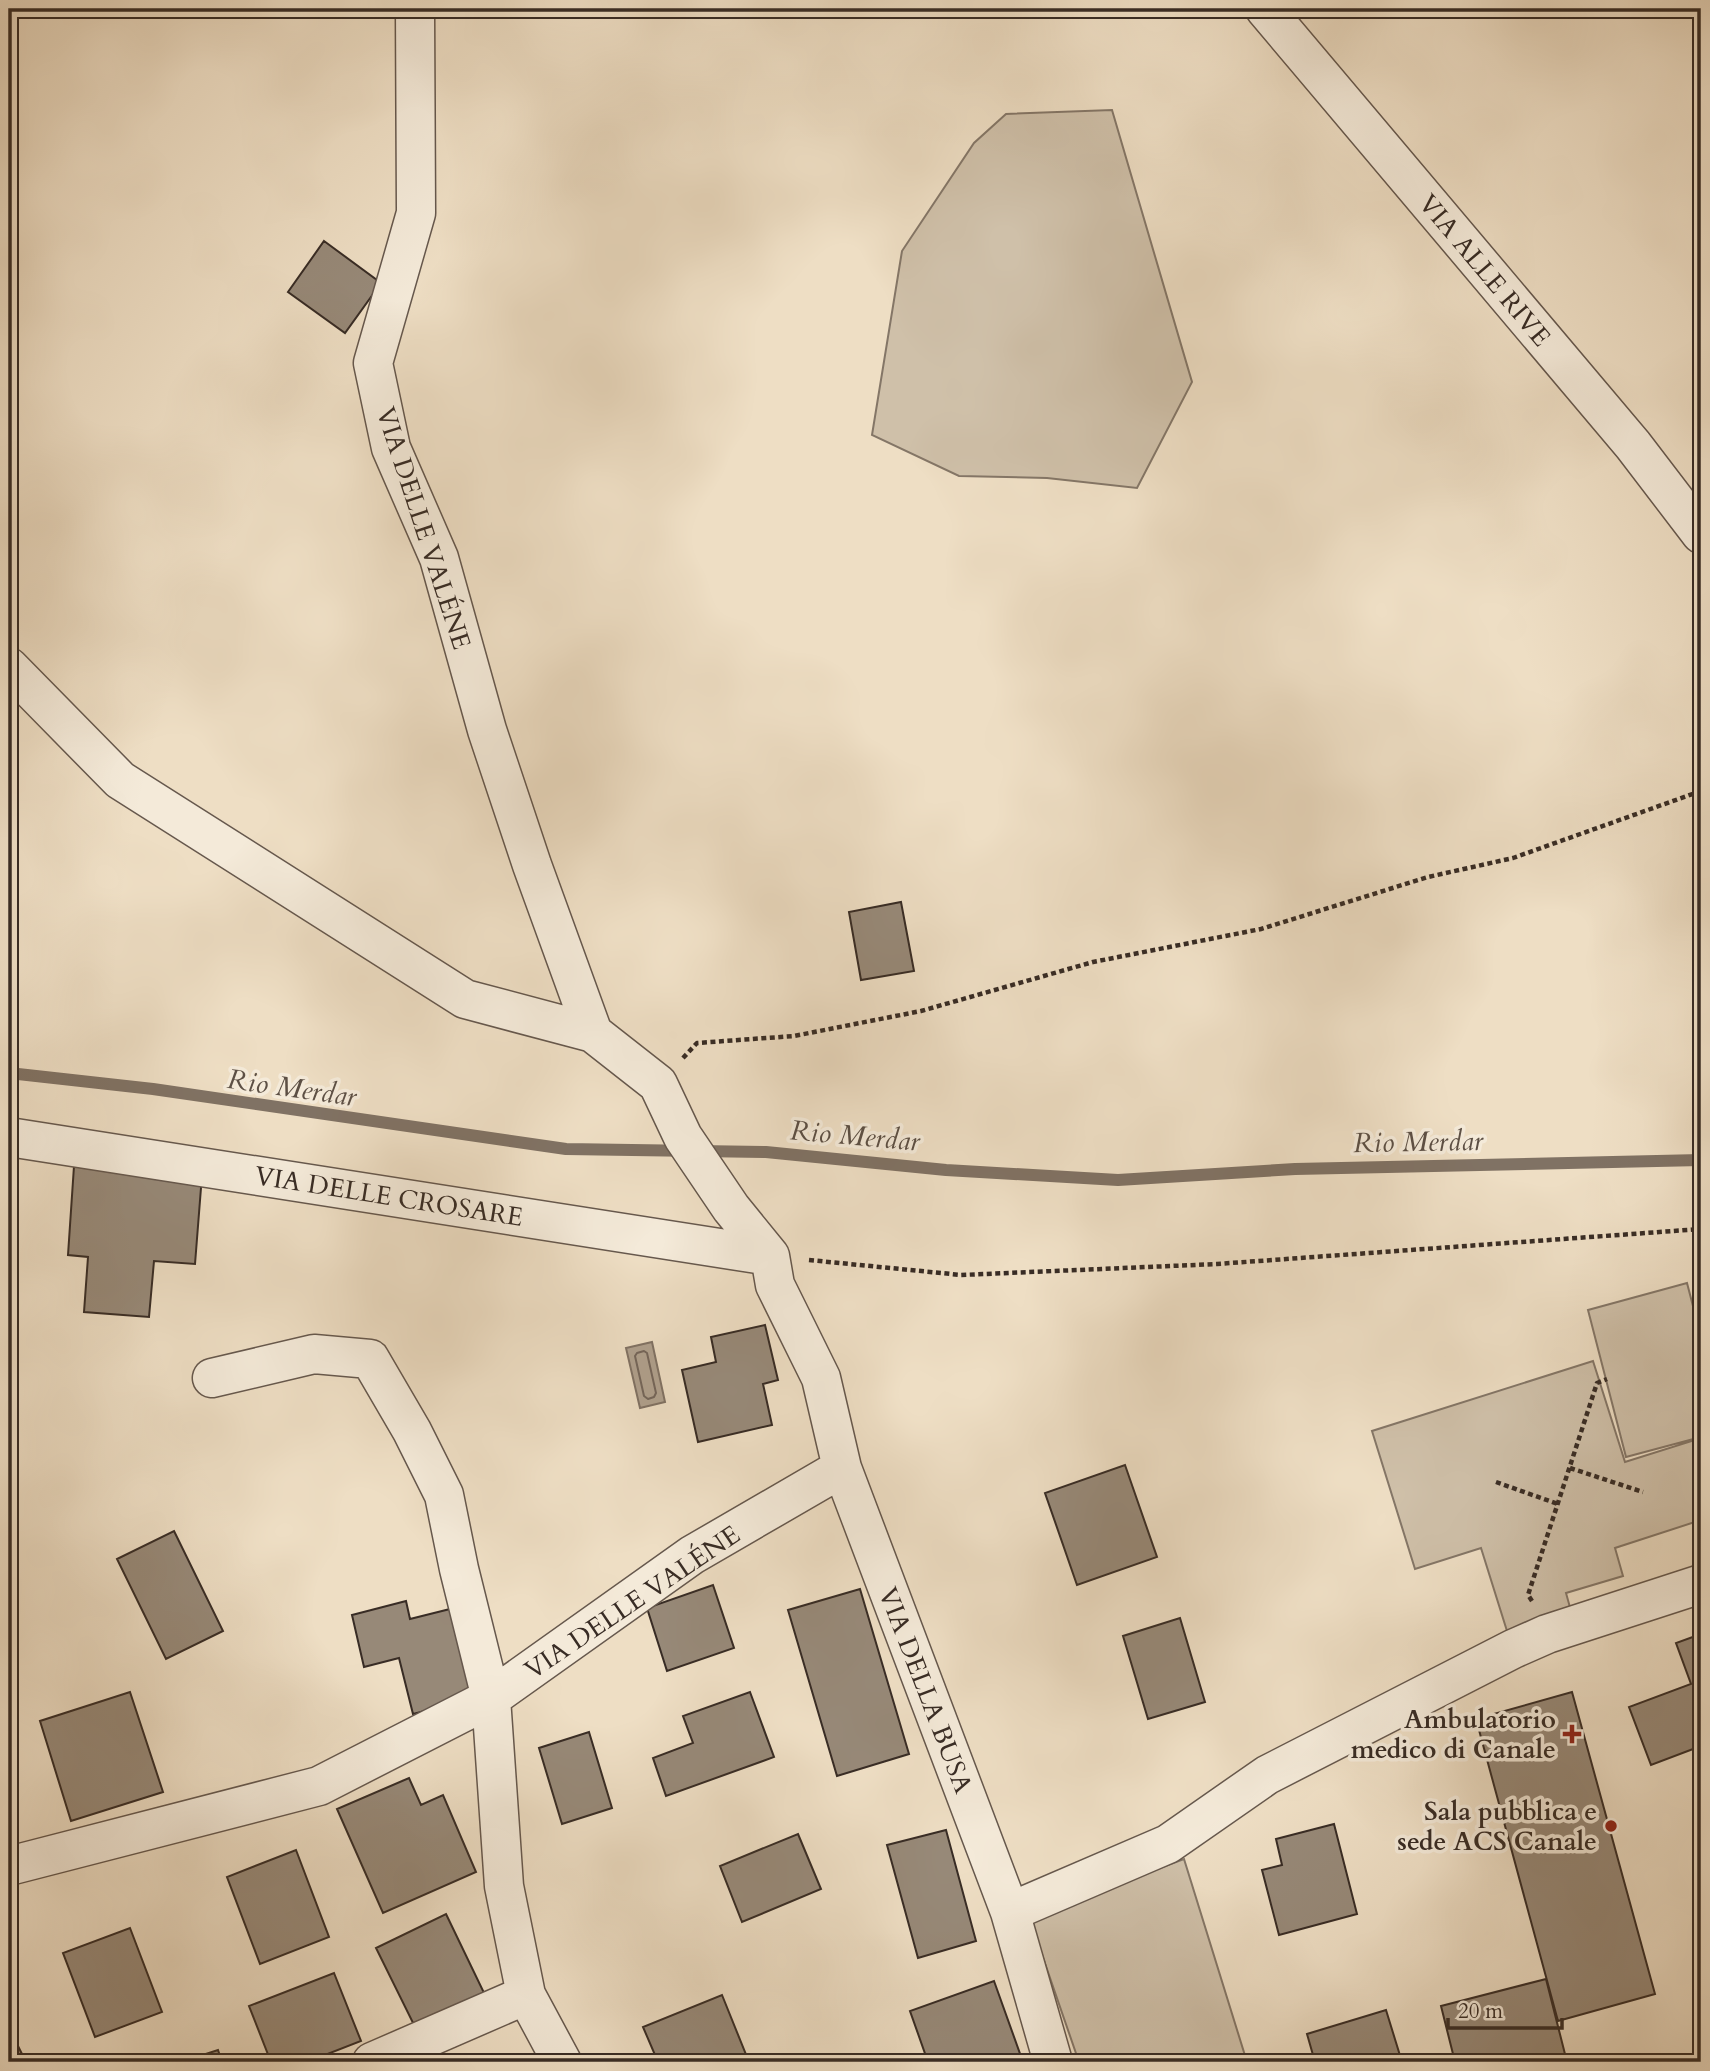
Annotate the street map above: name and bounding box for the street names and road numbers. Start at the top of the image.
street label: VIA ALLE RIVE [1411,187,1559,354]
street label: VIA DELLE VALÉNE [368,403,479,654]
street label: VIA DELLE CROSARE [252,1158,526,1235]
street label: VIA DELLE VALÉNE [518,1517,747,1688]
street label: VIA DELLA BUSA [870,1582,981,1799]

